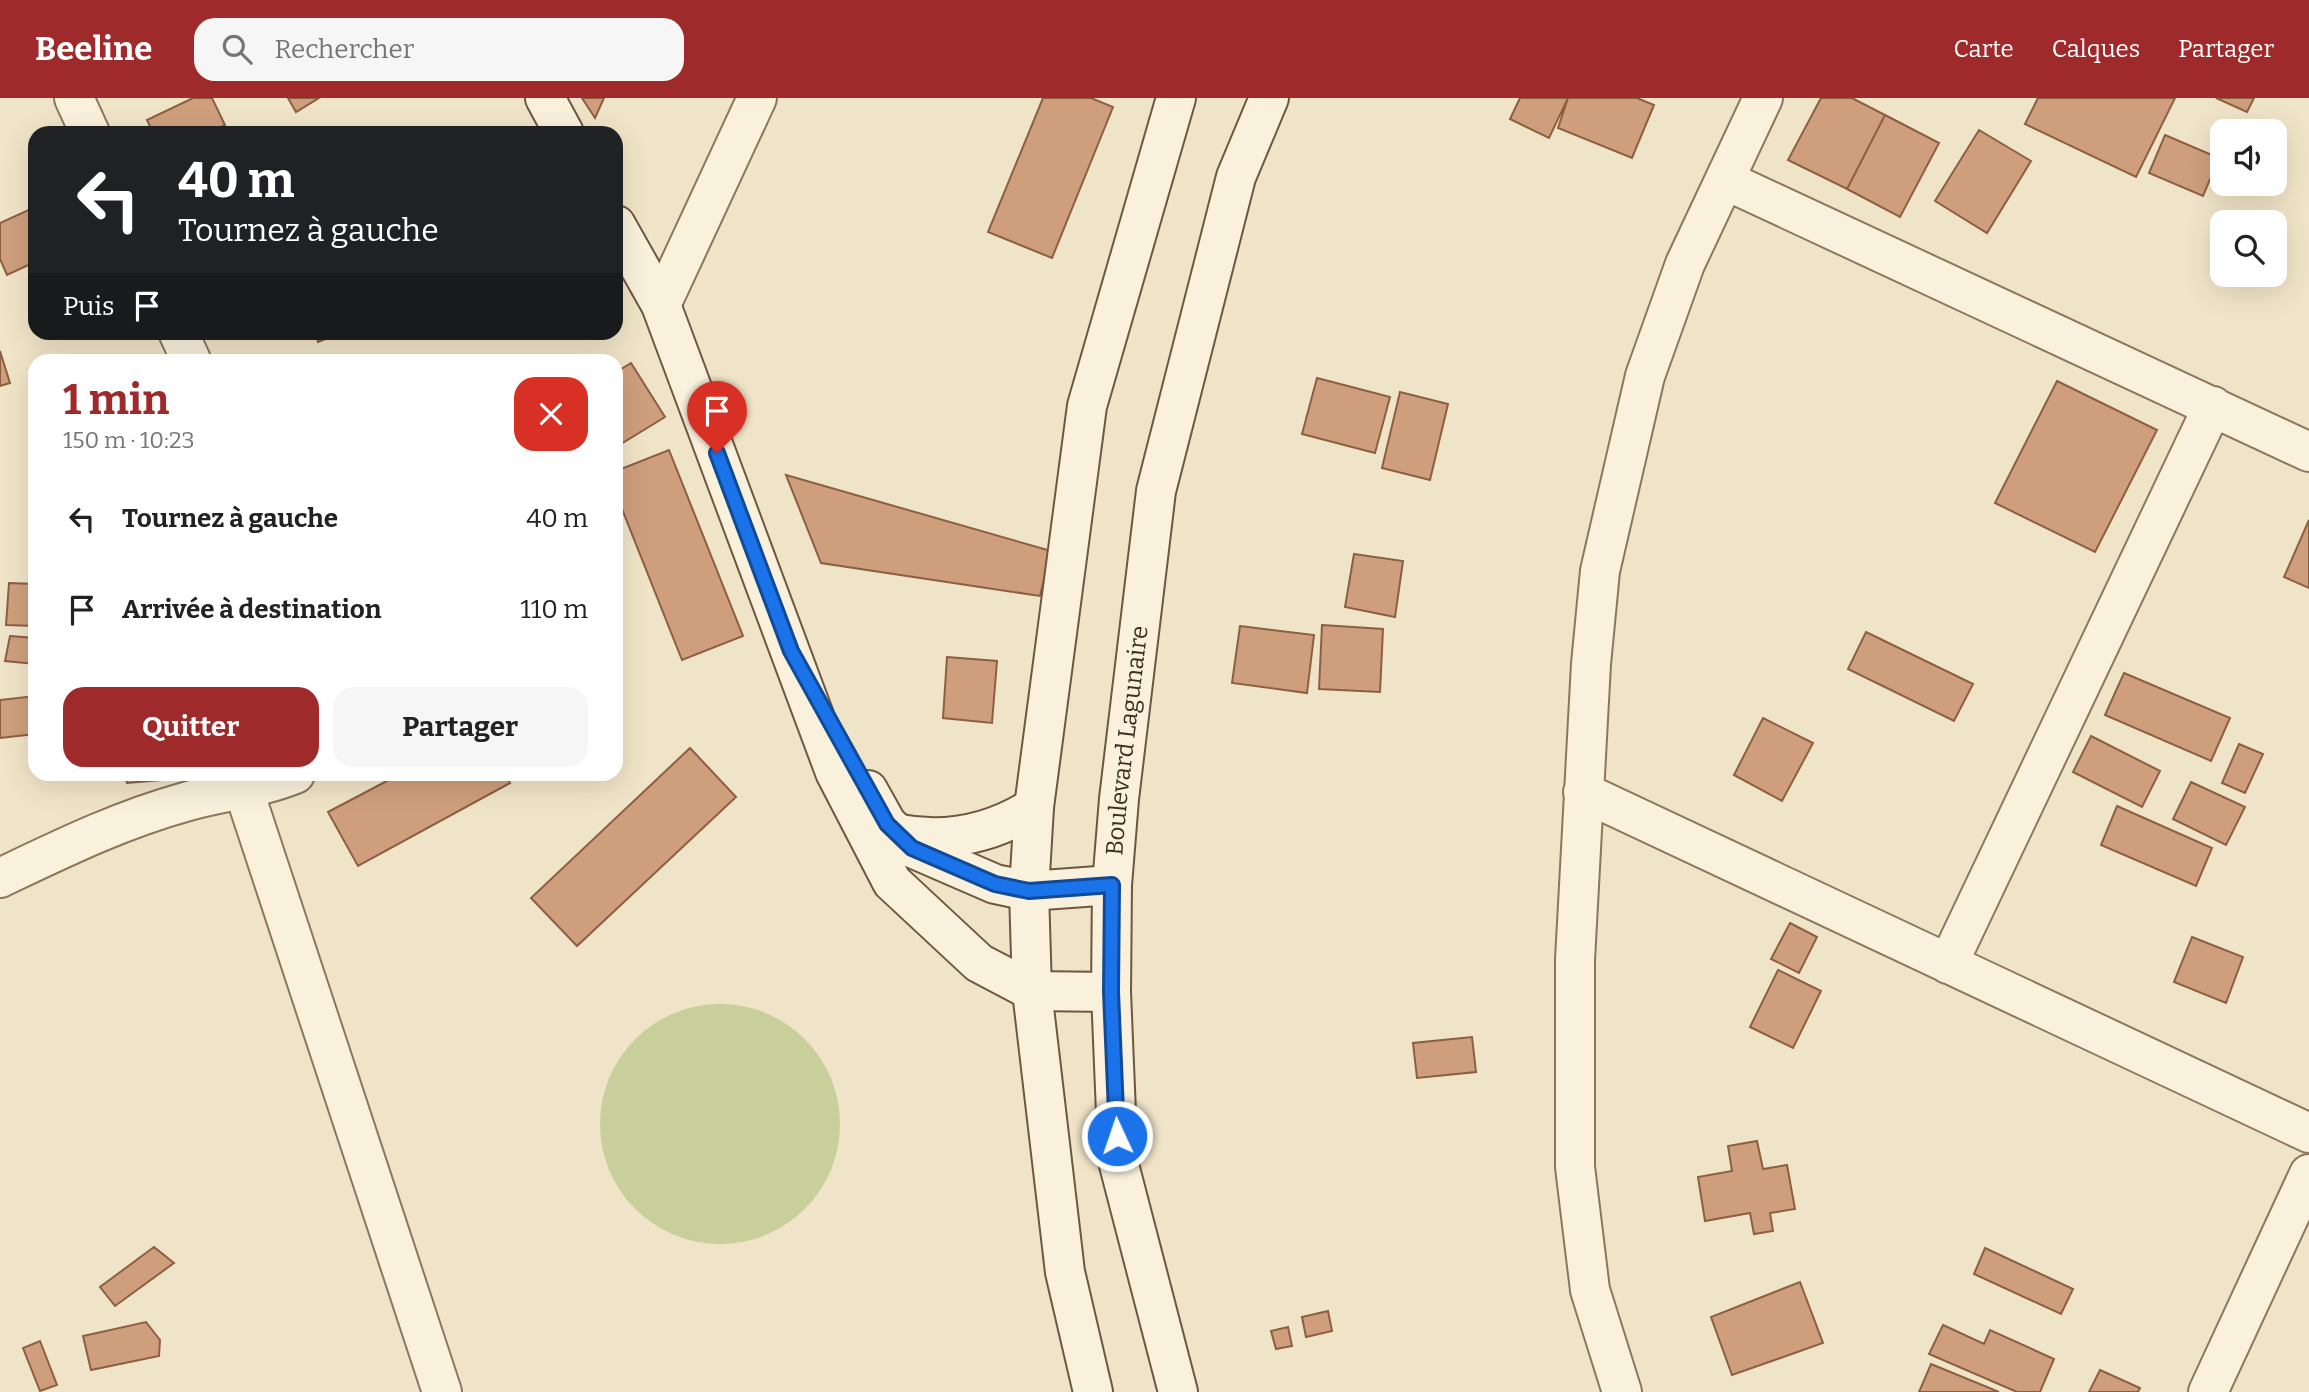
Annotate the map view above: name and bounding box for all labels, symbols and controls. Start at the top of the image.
search box [194,18,684,81]
text: Beeline [35,29,152,69]
icon: search [218,30,256,68]
text: Rechercher [274,34,414,65]
text: Carte [1954,35,2014,63]
text: Calques [2052,35,2140,63]
text: Partager [2178,35,2274,63]
map controls [2210,119,2287,287]
button: sound [2210,119,2287,196]
text: 40 m [178,151,295,210]
icon: left [63,154,154,245]
button: search [2210,210,2287,287]
text: Tournez à gauche [178,211,439,249]
icon: arrive [128,287,166,325]
text: Puis [63,291,114,322]
text: 1 min [63,375,169,425]
button: close [514,377,588,451]
pin [687,381,747,453]
icon: arrive [698,392,736,430]
text: 150 m · 10:23 [63,426,195,454]
icon: left [63,500,101,538]
text: Tournez à gauche [122,503,338,534]
text: 40 m [526,503,588,534]
icon: arrive [63,591,101,629]
text: Arrivée à destination [122,594,381,625]
text: 110 m [520,594,588,625]
street label: Boulevard Lagunaire [1100,624,1154,857]
button: Quitter [63,687,319,767]
button: Partager [333,687,588,767]
position arrow [1080,1099,1154,1173]

